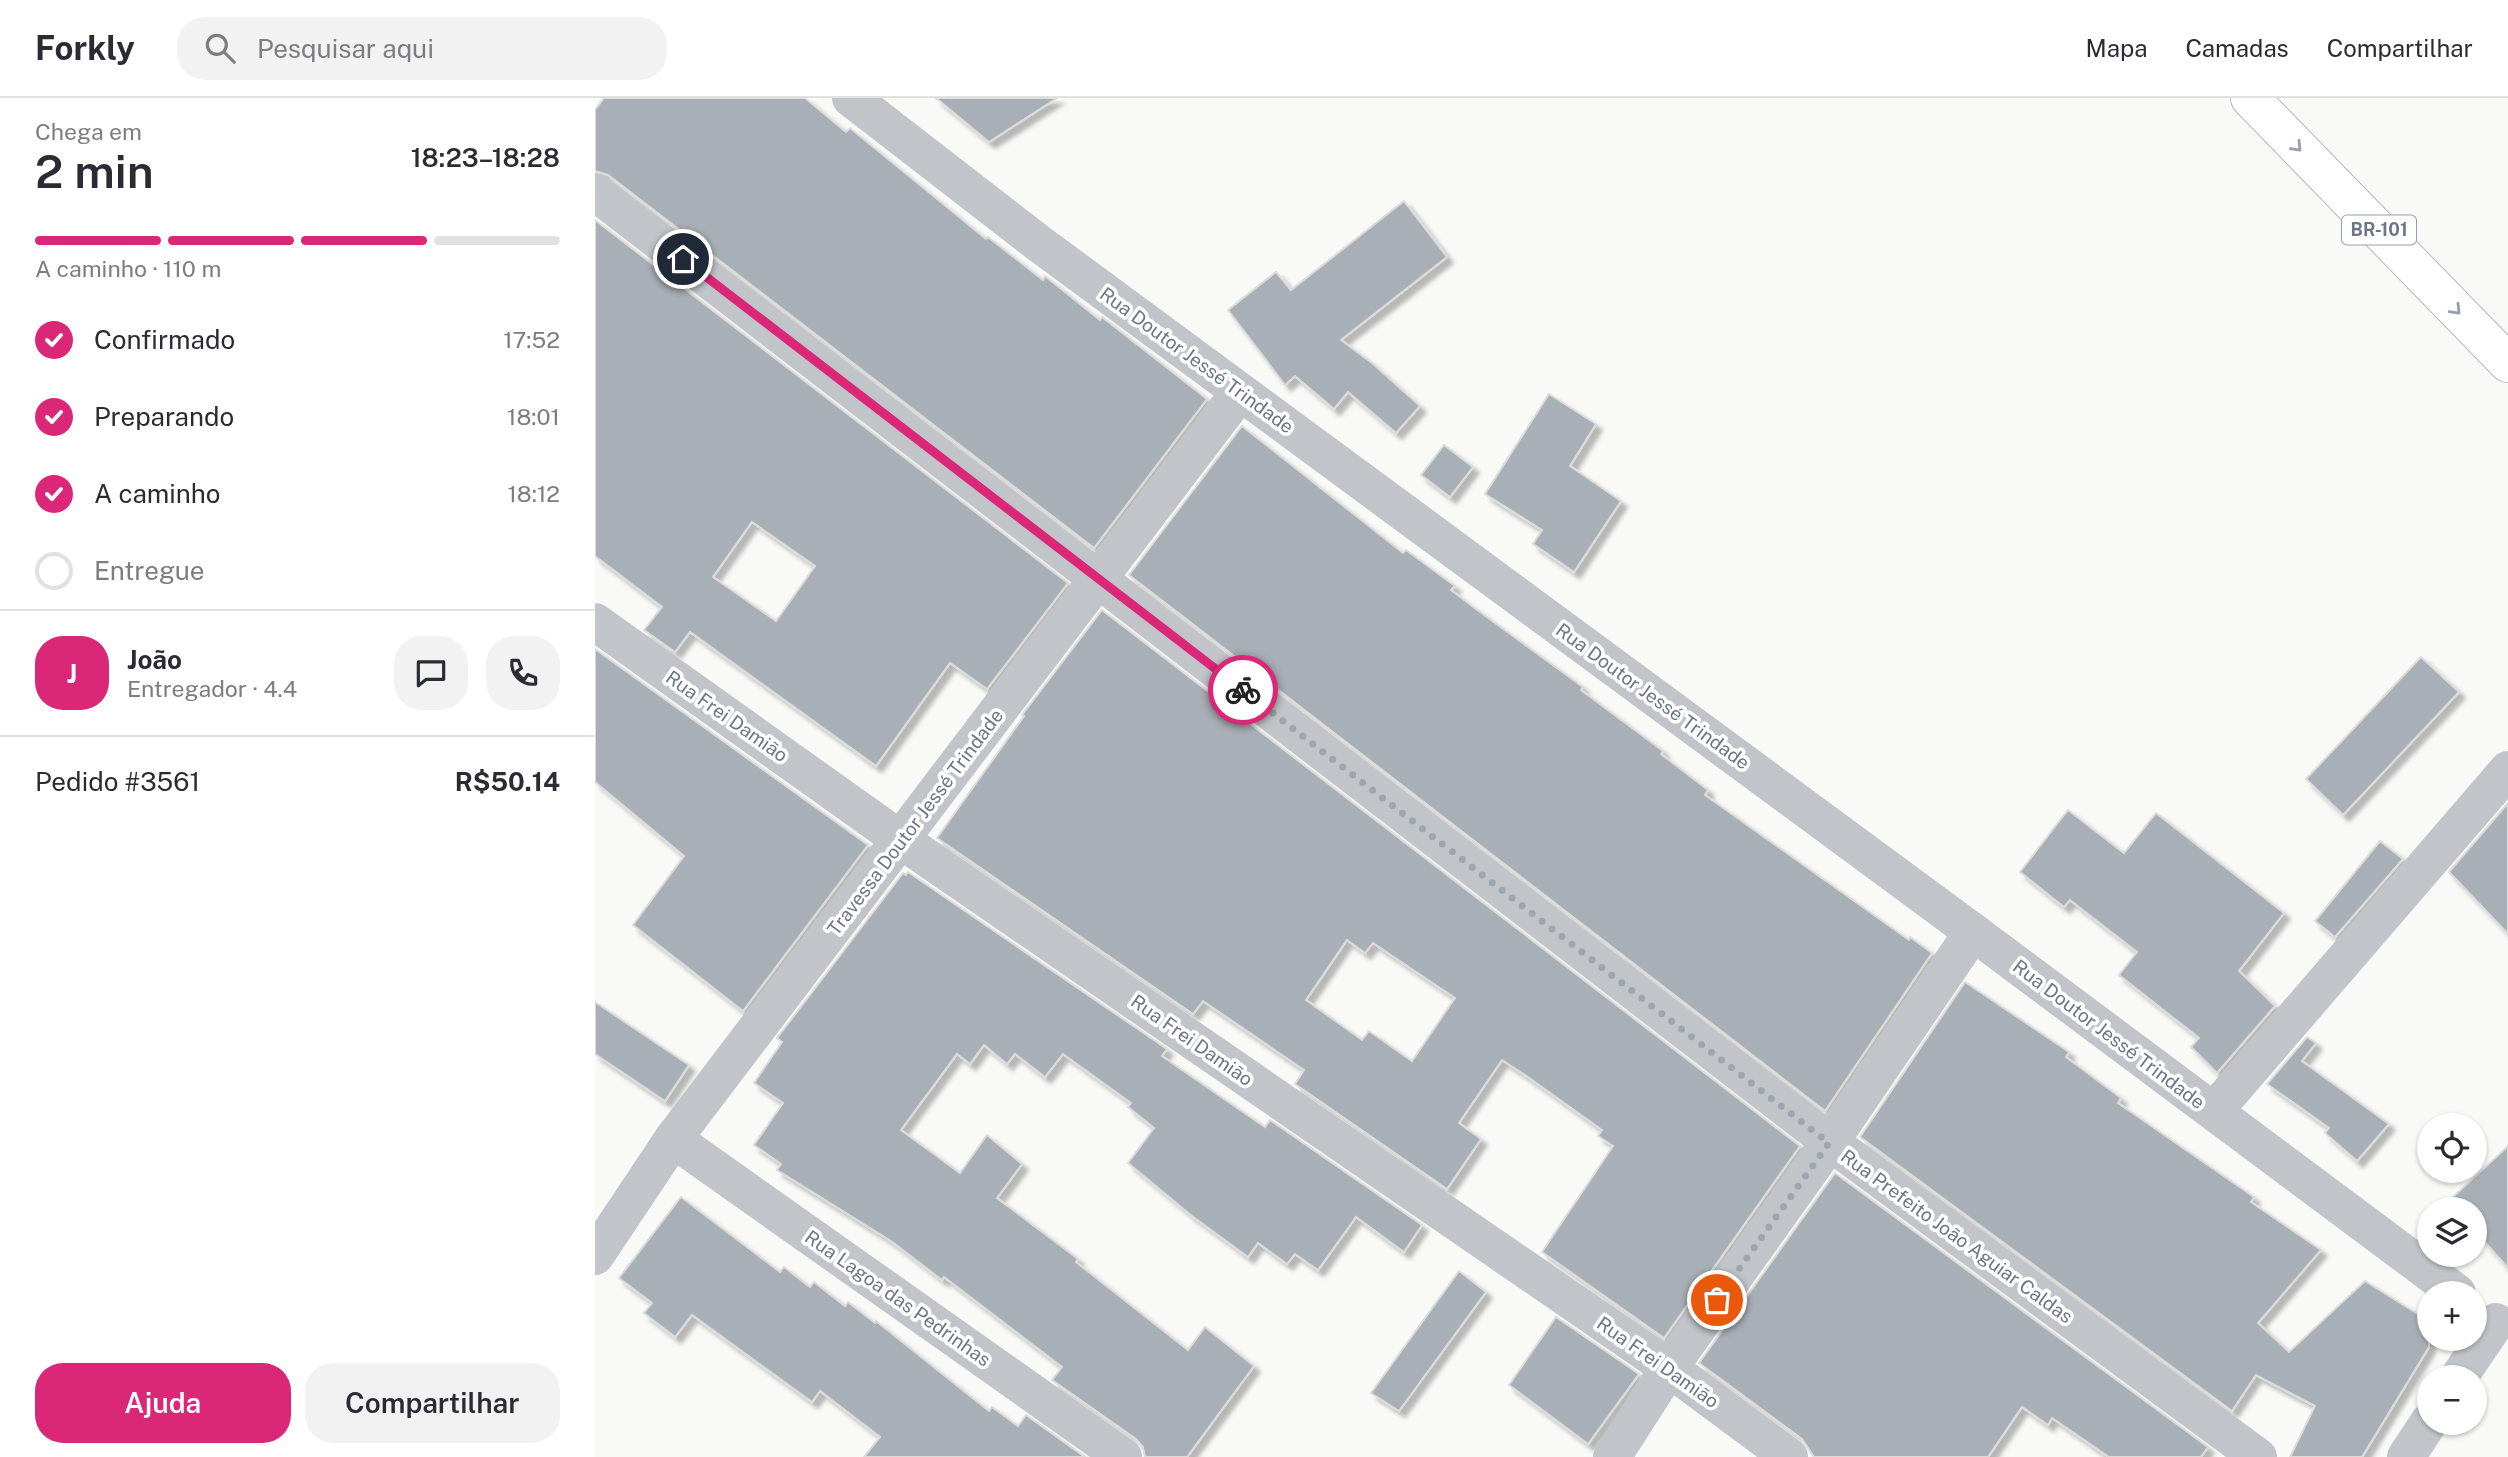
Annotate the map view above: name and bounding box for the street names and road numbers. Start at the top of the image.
road number: BR-101 [2342,216,2416,244]
street label: Rua Doutor Jessé Trindade [1096,282,1298,438]
street label: Rua Doutor Jessé Trindade [1552,618,1754,774]
street label: Rua Frei Damião [662,666,792,766]
street label: Travessa Doutor Jessé Trindade [823,705,1007,939]
street label: Rua Doutor Jessé Trindade [2009,955,2209,1113]
street label: Rua Frei Damião [1127,990,1257,1090]
street label: Rua Prefeito João Aguiar Caldas [1837,1145,2077,1327]
street label: Rua Lagoa das Pedrinhas [801,1226,995,1370]
street label: Rua Frei Damião [1593,1312,1723,1412]

